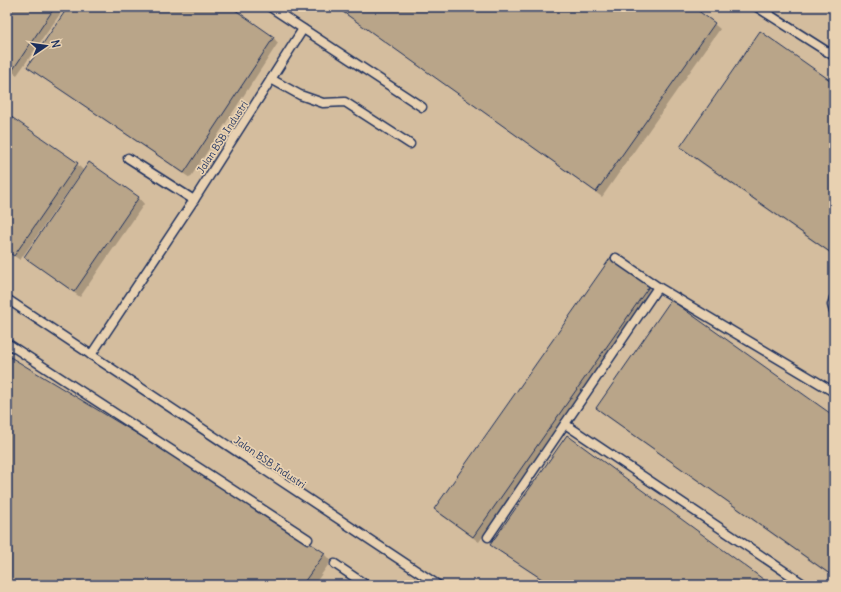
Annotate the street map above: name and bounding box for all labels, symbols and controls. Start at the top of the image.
north arrow [26,26,66,66]
text: N [48,38,63,49]
street label: Jalan BSB Industri [194,99,251,176]
street label: Jalan BSB Industri [231,434,308,491]

